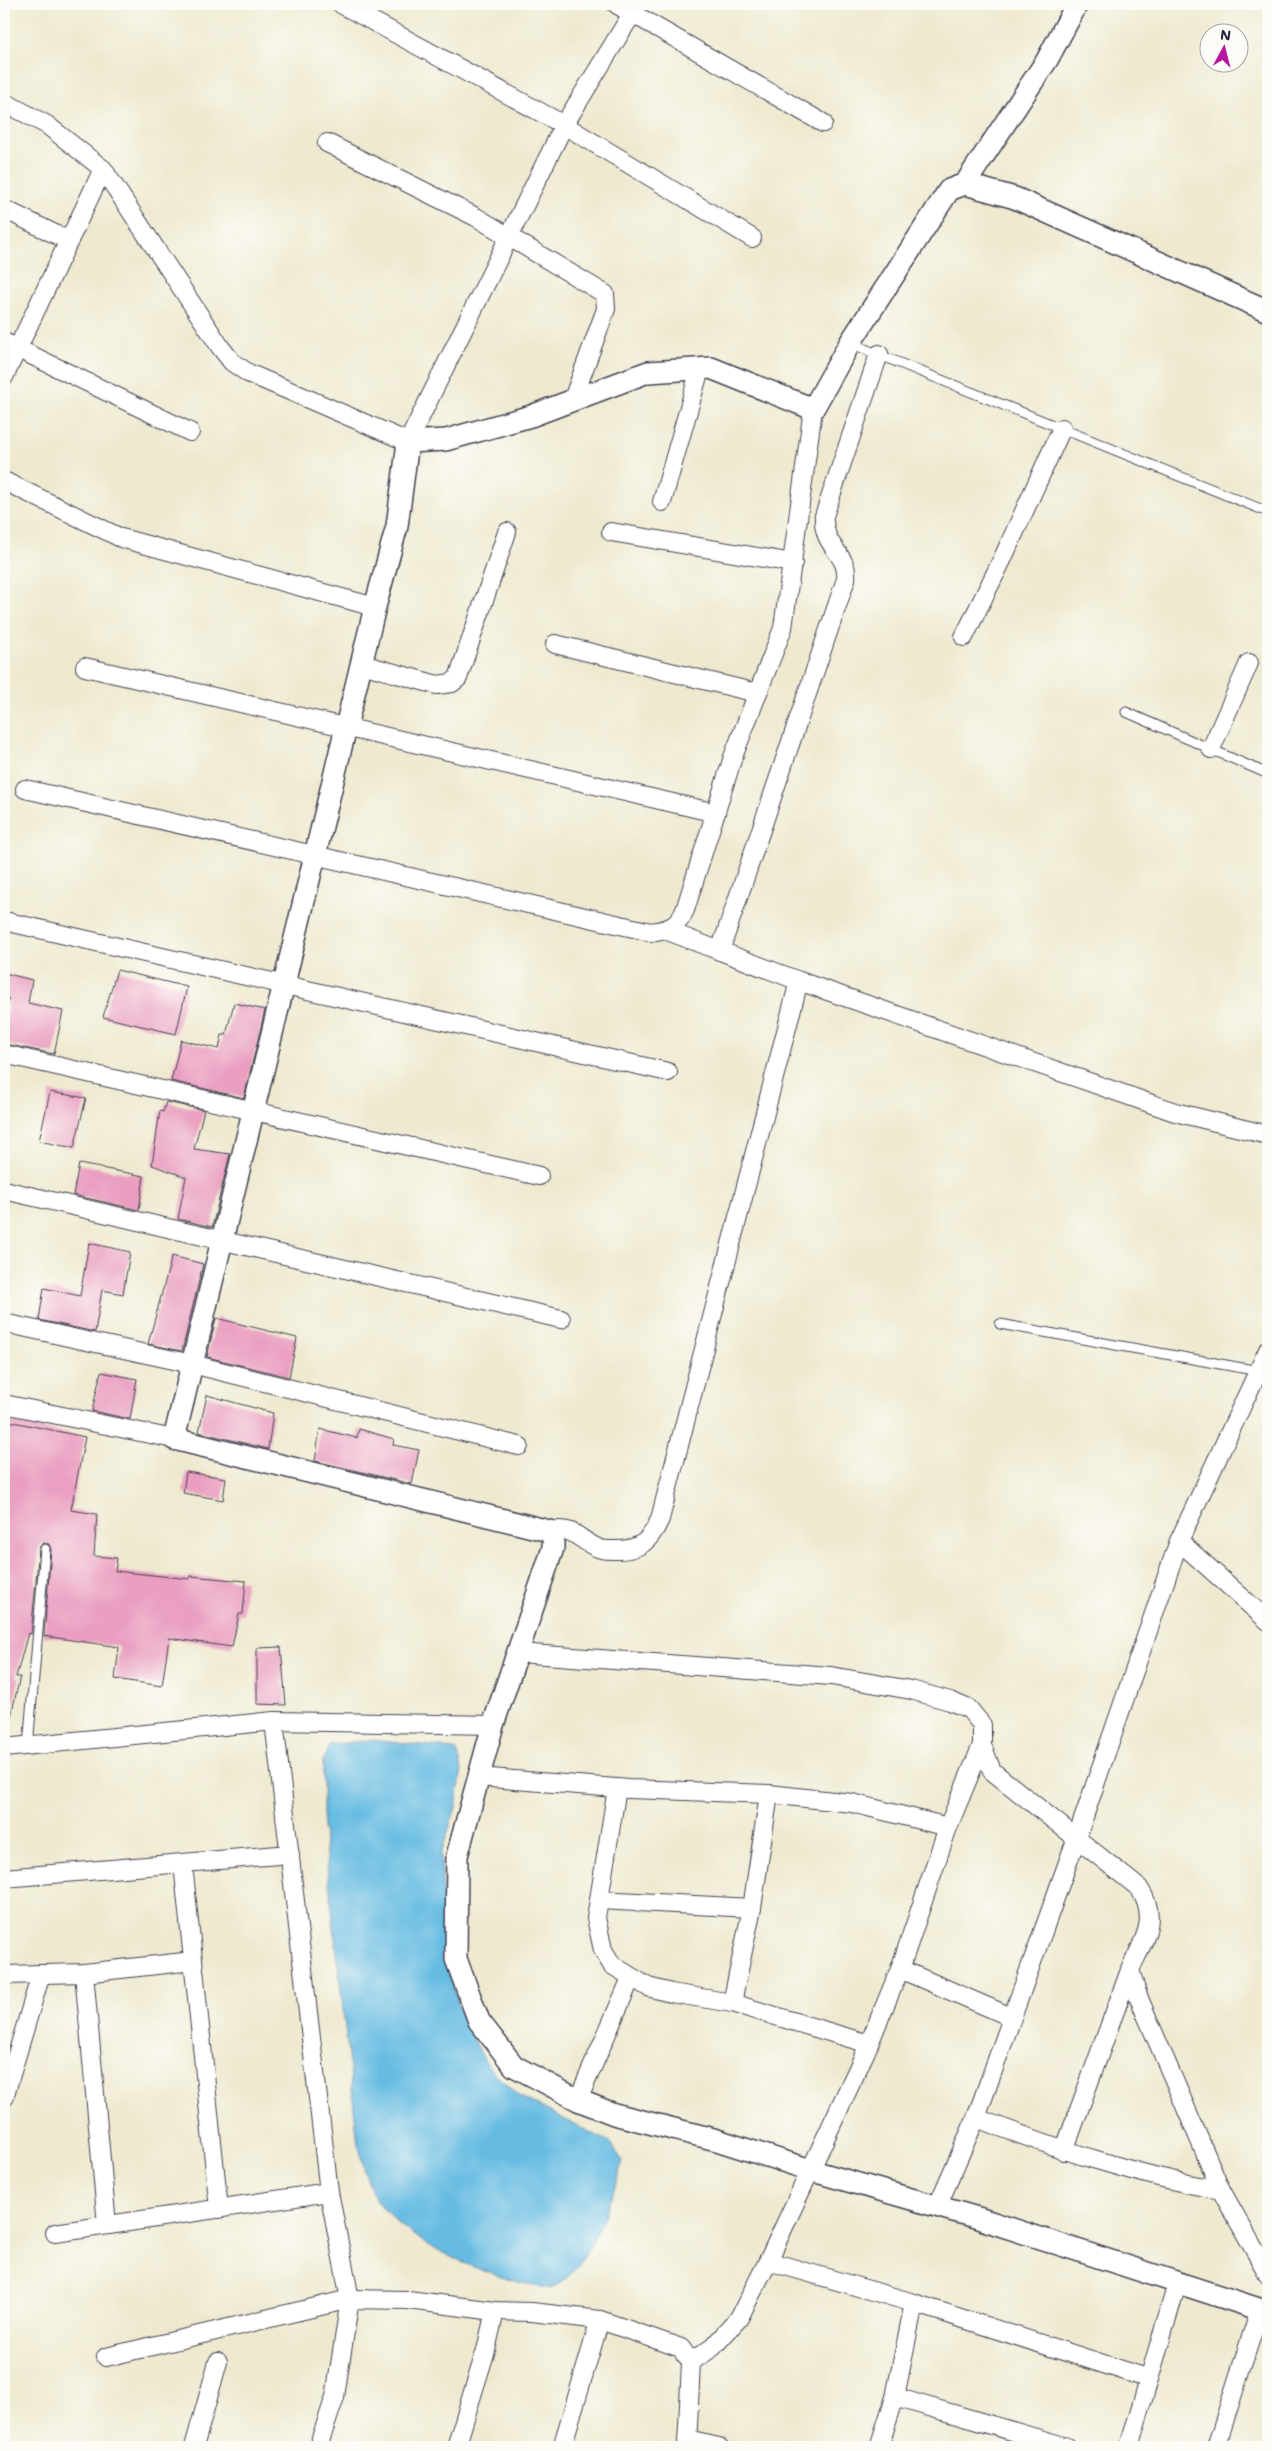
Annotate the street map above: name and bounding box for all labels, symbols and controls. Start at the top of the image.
north arrow [1200,22,1250,72]
text: N [1219,25,1232,45]

